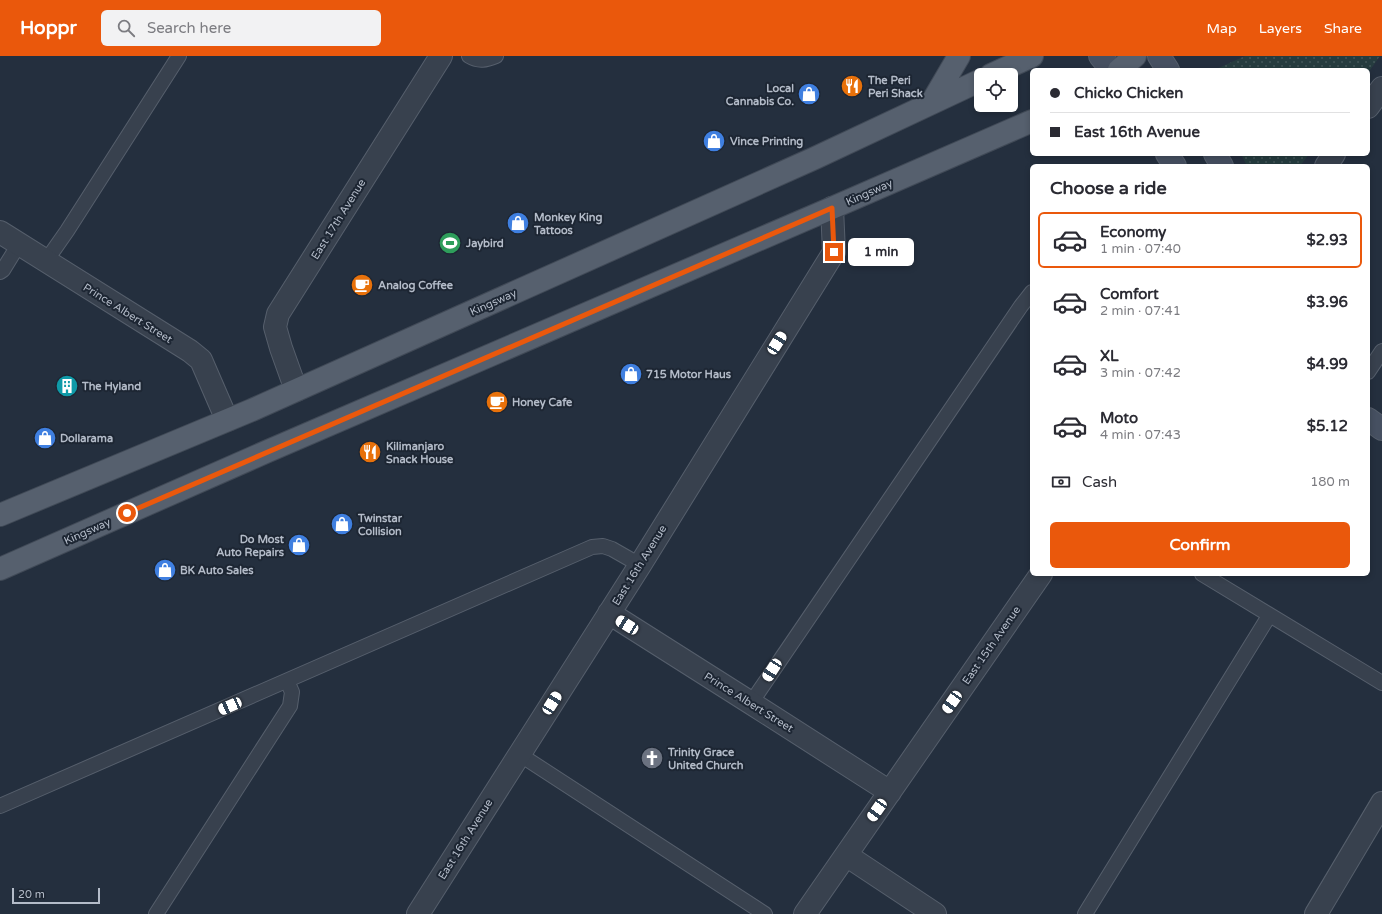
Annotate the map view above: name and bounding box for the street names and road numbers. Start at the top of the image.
street label: Kingsway [844,176,895,208]
street label: East 17th Avenue [308,177,368,262]
street label: Prince Albert Street [81,281,175,346]
street label: Kingsway [468,286,519,318]
street label: Kingsway [62,515,113,547]
street label: East 16th Avenue [609,523,669,608]
street label: East 15th Avenue [960,604,1023,687]
street label: Prince Albert Street [702,670,796,735]
street label: East 16th Avenue [435,797,495,882]

